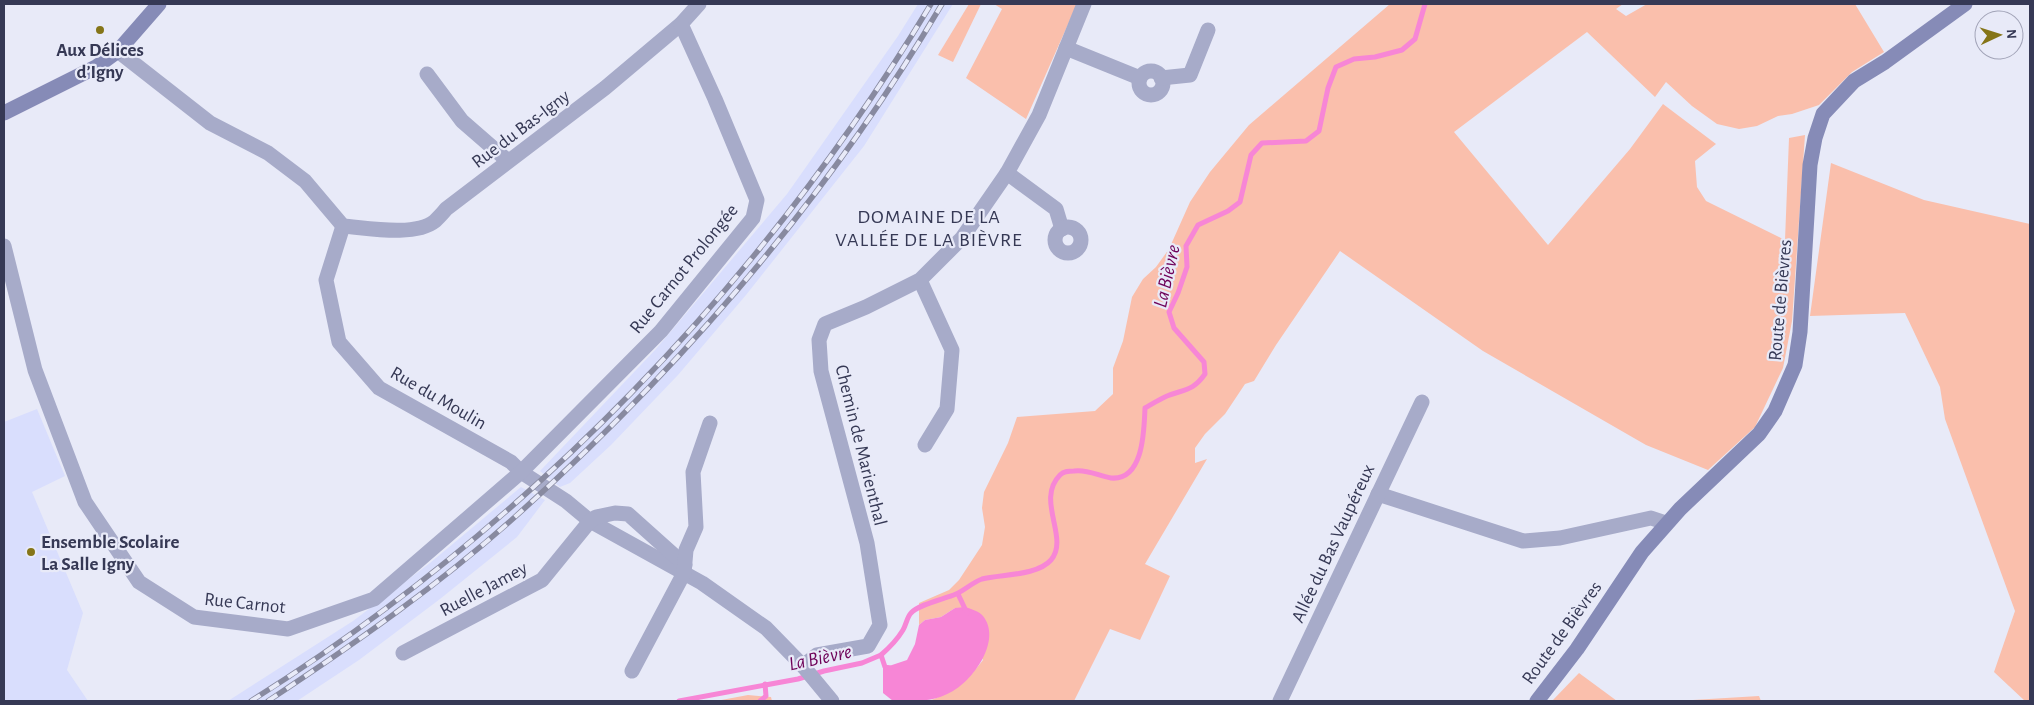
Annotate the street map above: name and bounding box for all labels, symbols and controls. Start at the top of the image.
north arrow [1974,10,2024,60]
marker: Aux Délices d’Igny [94,24,106,36]
text: N [2004,29,2018,40]
place label: Aux Délices d’Igny [56,41,144,82]
street label: Rue du Bas-Igny [468,86,573,172]
street label: Rue Carnot Prolongée [626,201,742,337]
district label: DOMAINE DE LA VALLÉE DE LA BIÈVRE [835,207,1023,250]
street label: Route de Bièvres [1766,239,1795,362]
water label: La Bièvre [1150,242,1184,310]
street label: Rue du Moulin [387,363,489,433]
street label: Chemin de Marienthal [831,363,890,528]
street label: Allée du Bas Vaupéreux [1288,462,1378,626]
place label: Ensemble Scolaire La Salle Igny [41,533,179,574]
marker: Ensemble Scolaire La Salle Igny [25,546,37,558]
street label: Ruelle Jamey [437,558,531,620]
street label: Route de Bièvres [1519,578,1606,688]
street label: Rue Carnot [203,590,286,617]
water label: La Bièvre [787,641,854,674]

